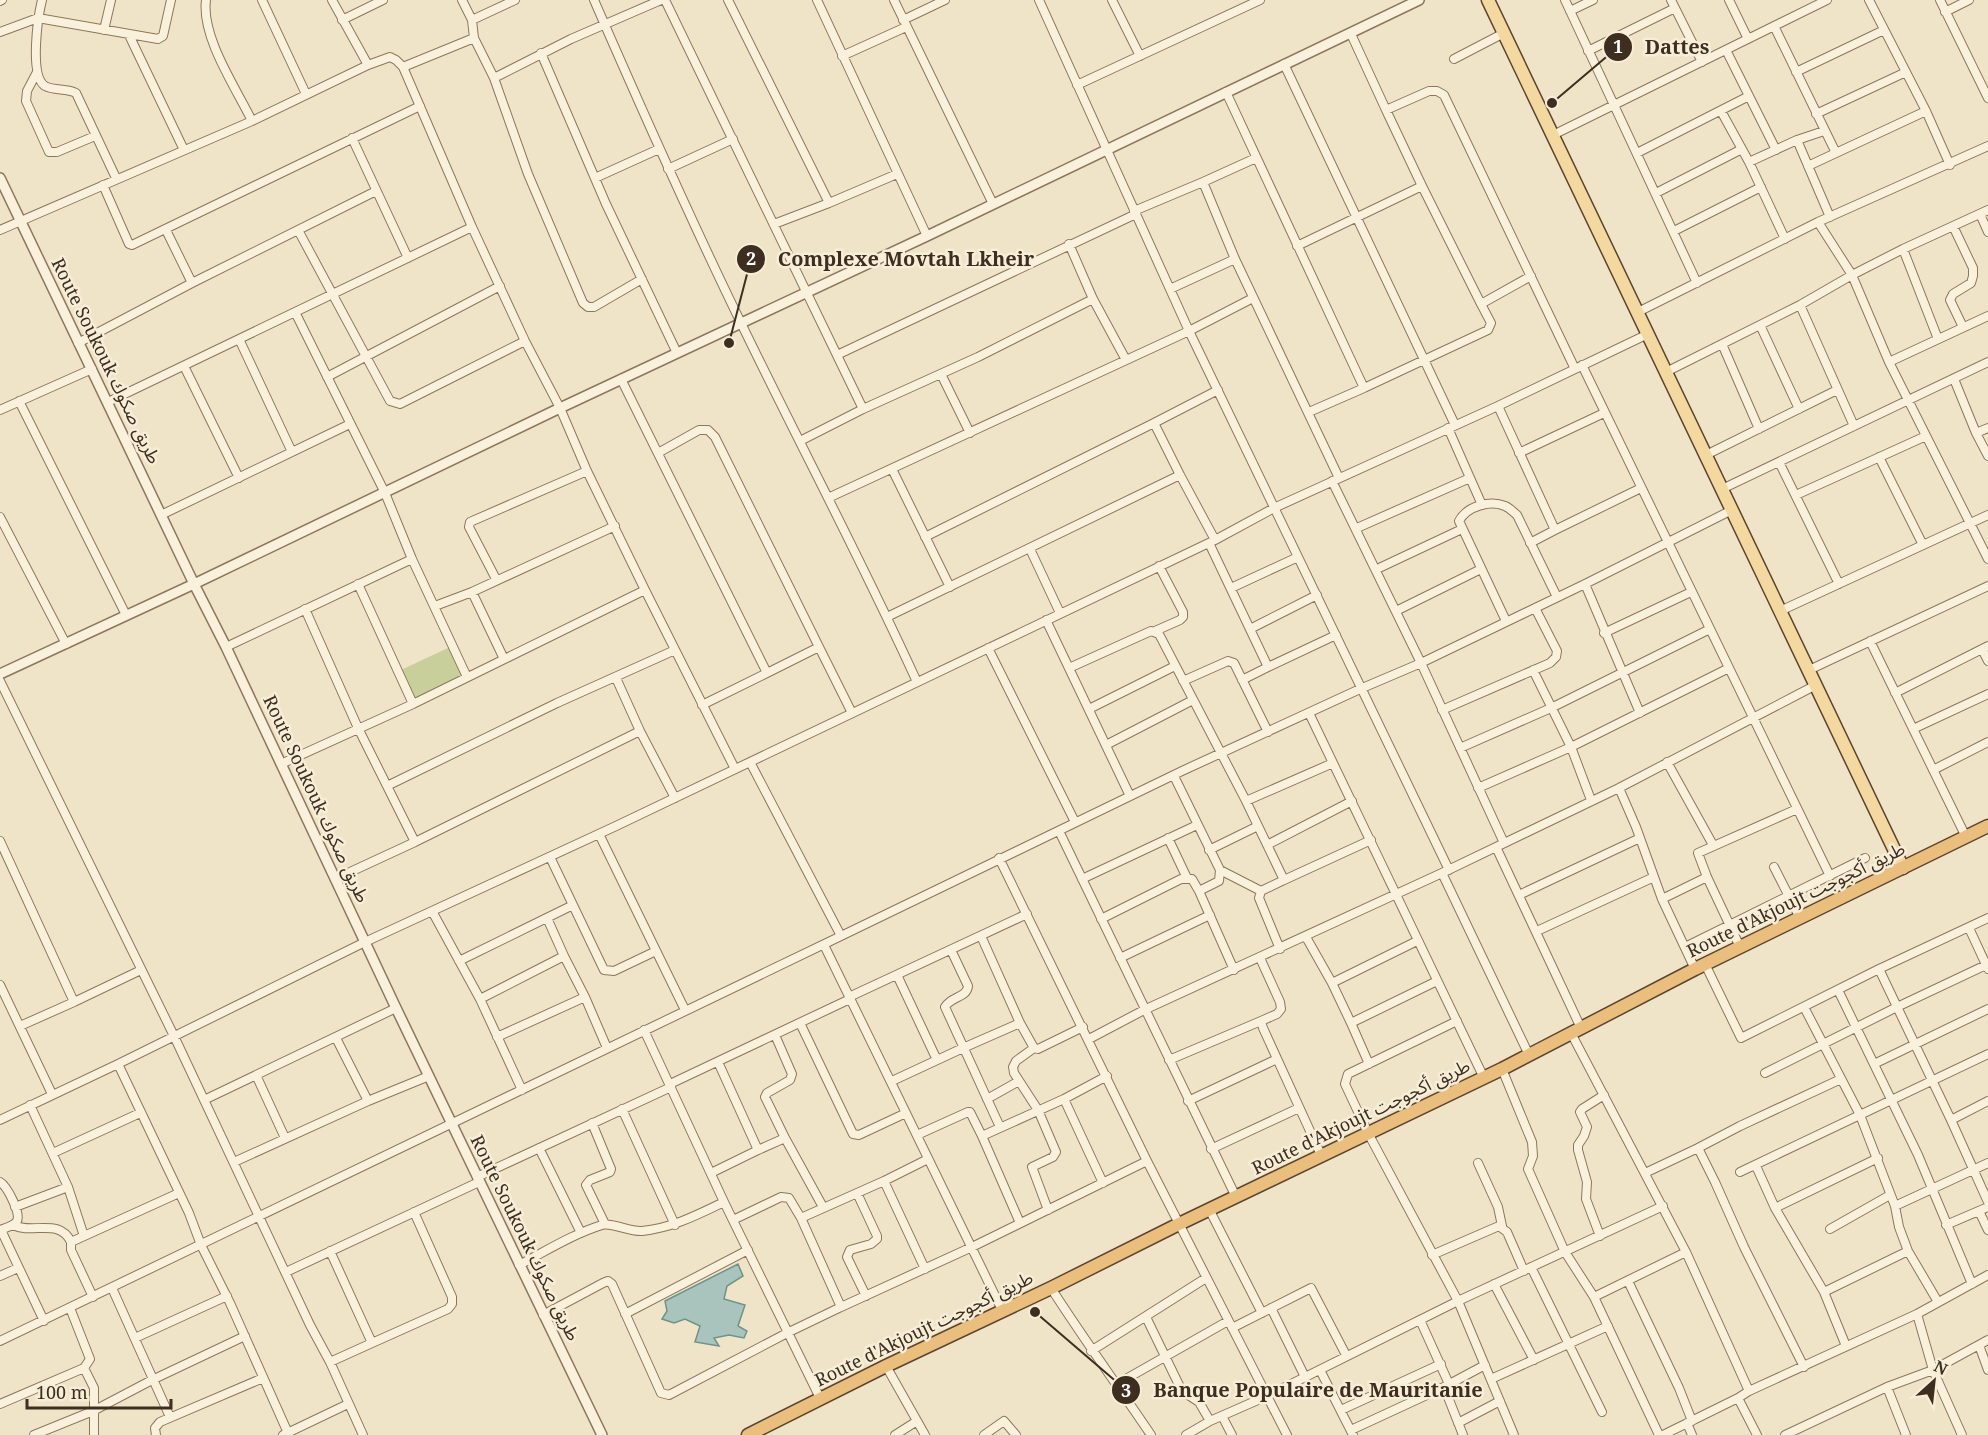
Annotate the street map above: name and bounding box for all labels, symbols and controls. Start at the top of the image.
callout: Dattes [1603,28,1722,66]
text: Dattes [1645,33,1709,60]
text: 1 [1613,34,1623,58]
callout: Complexe Movtah Lkheir [736,240,1047,278]
text: Complexe Movtah Lkheir [778,245,1035,272]
text: 2 [746,246,756,270]
street label: Route Soukouk طريق صكوك [47,254,167,467]
street label: Route Soukouk طريق صكوك [258,691,376,906]
street label: Route d'Akjoujt طريق أكجوجت [1682,836,1909,962]
street label: Route d'Akjoujt طريق أكجوجت [1247,1053,1474,1179]
street label: Route Soukouk طريق صكوك [466,1131,586,1344]
street label: Route d'Akjoujt طريق أكجوجت [810,1265,1037,1391]
north arrow [1904,1351,1964,1411]
text: N [1930,1355,1952,1380]
callout: Banque Populaire de Mauritanie [1111,1371,1494,1409]
scale bar [27,1372,171,1410]
text: Banque Populaire de Mauritanie [1153,1376,1483,1403]
text: 3 [1121,1378,1131,1402]
text: 100 m [36,1380,88,1404]

